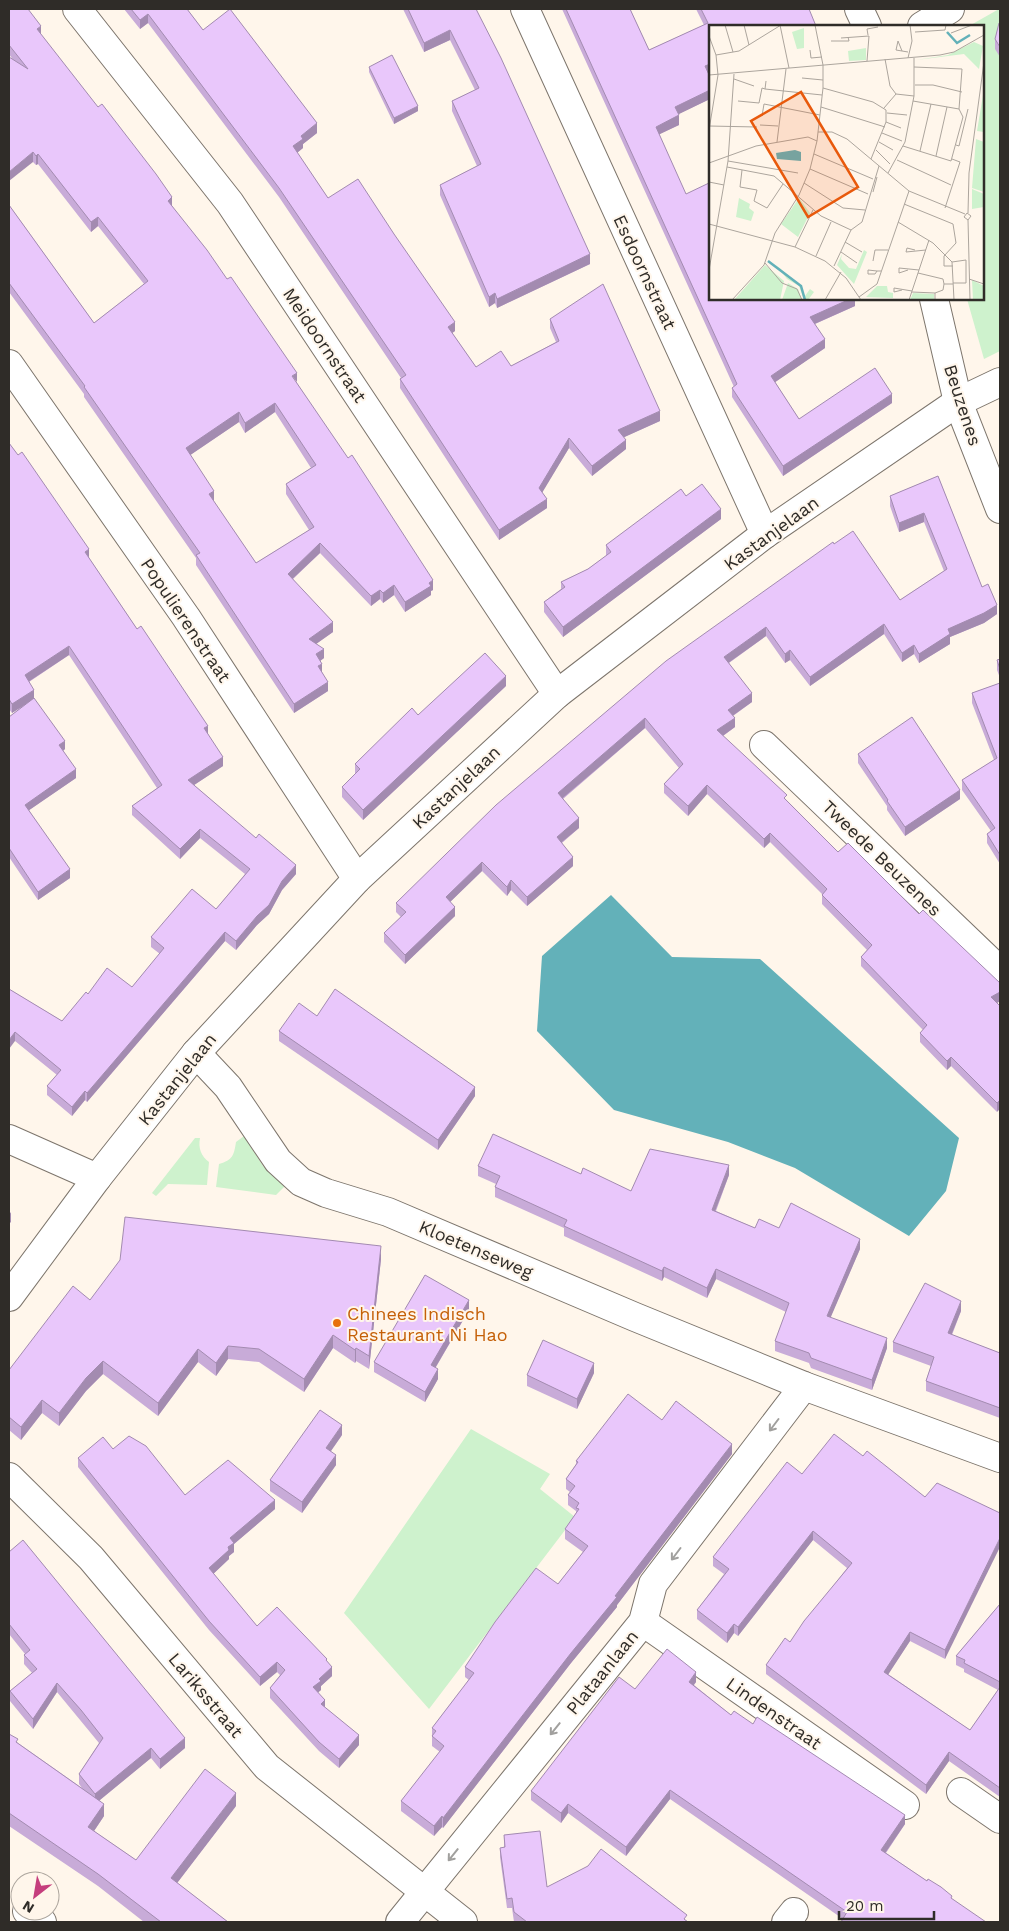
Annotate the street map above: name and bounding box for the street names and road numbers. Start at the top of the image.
street label: Esdoornstraat [609,211,681,333]
street label: Meidoornstraat [279,284,371,407]
street label: Beuzenes [940,362,986,448]
street label: Kastanjelaan [719,491,823,575]
street label: Populierenstraat [137,554,235,686]
street label: Kastanjelaan [408,741,504,833]
street label: Tweede Beuzenes [818,796,946,920]
street label: Kastanjelaan [133,1029,221,1129]
street label: Kloetenseweg [416,1216,536,1283]
street label: Plataanlaan [562,1626,642,1718]
street label: Lariksstraat [164,1648,248,1742]
street label: Lindenstraat [722,1673,826,1754]

